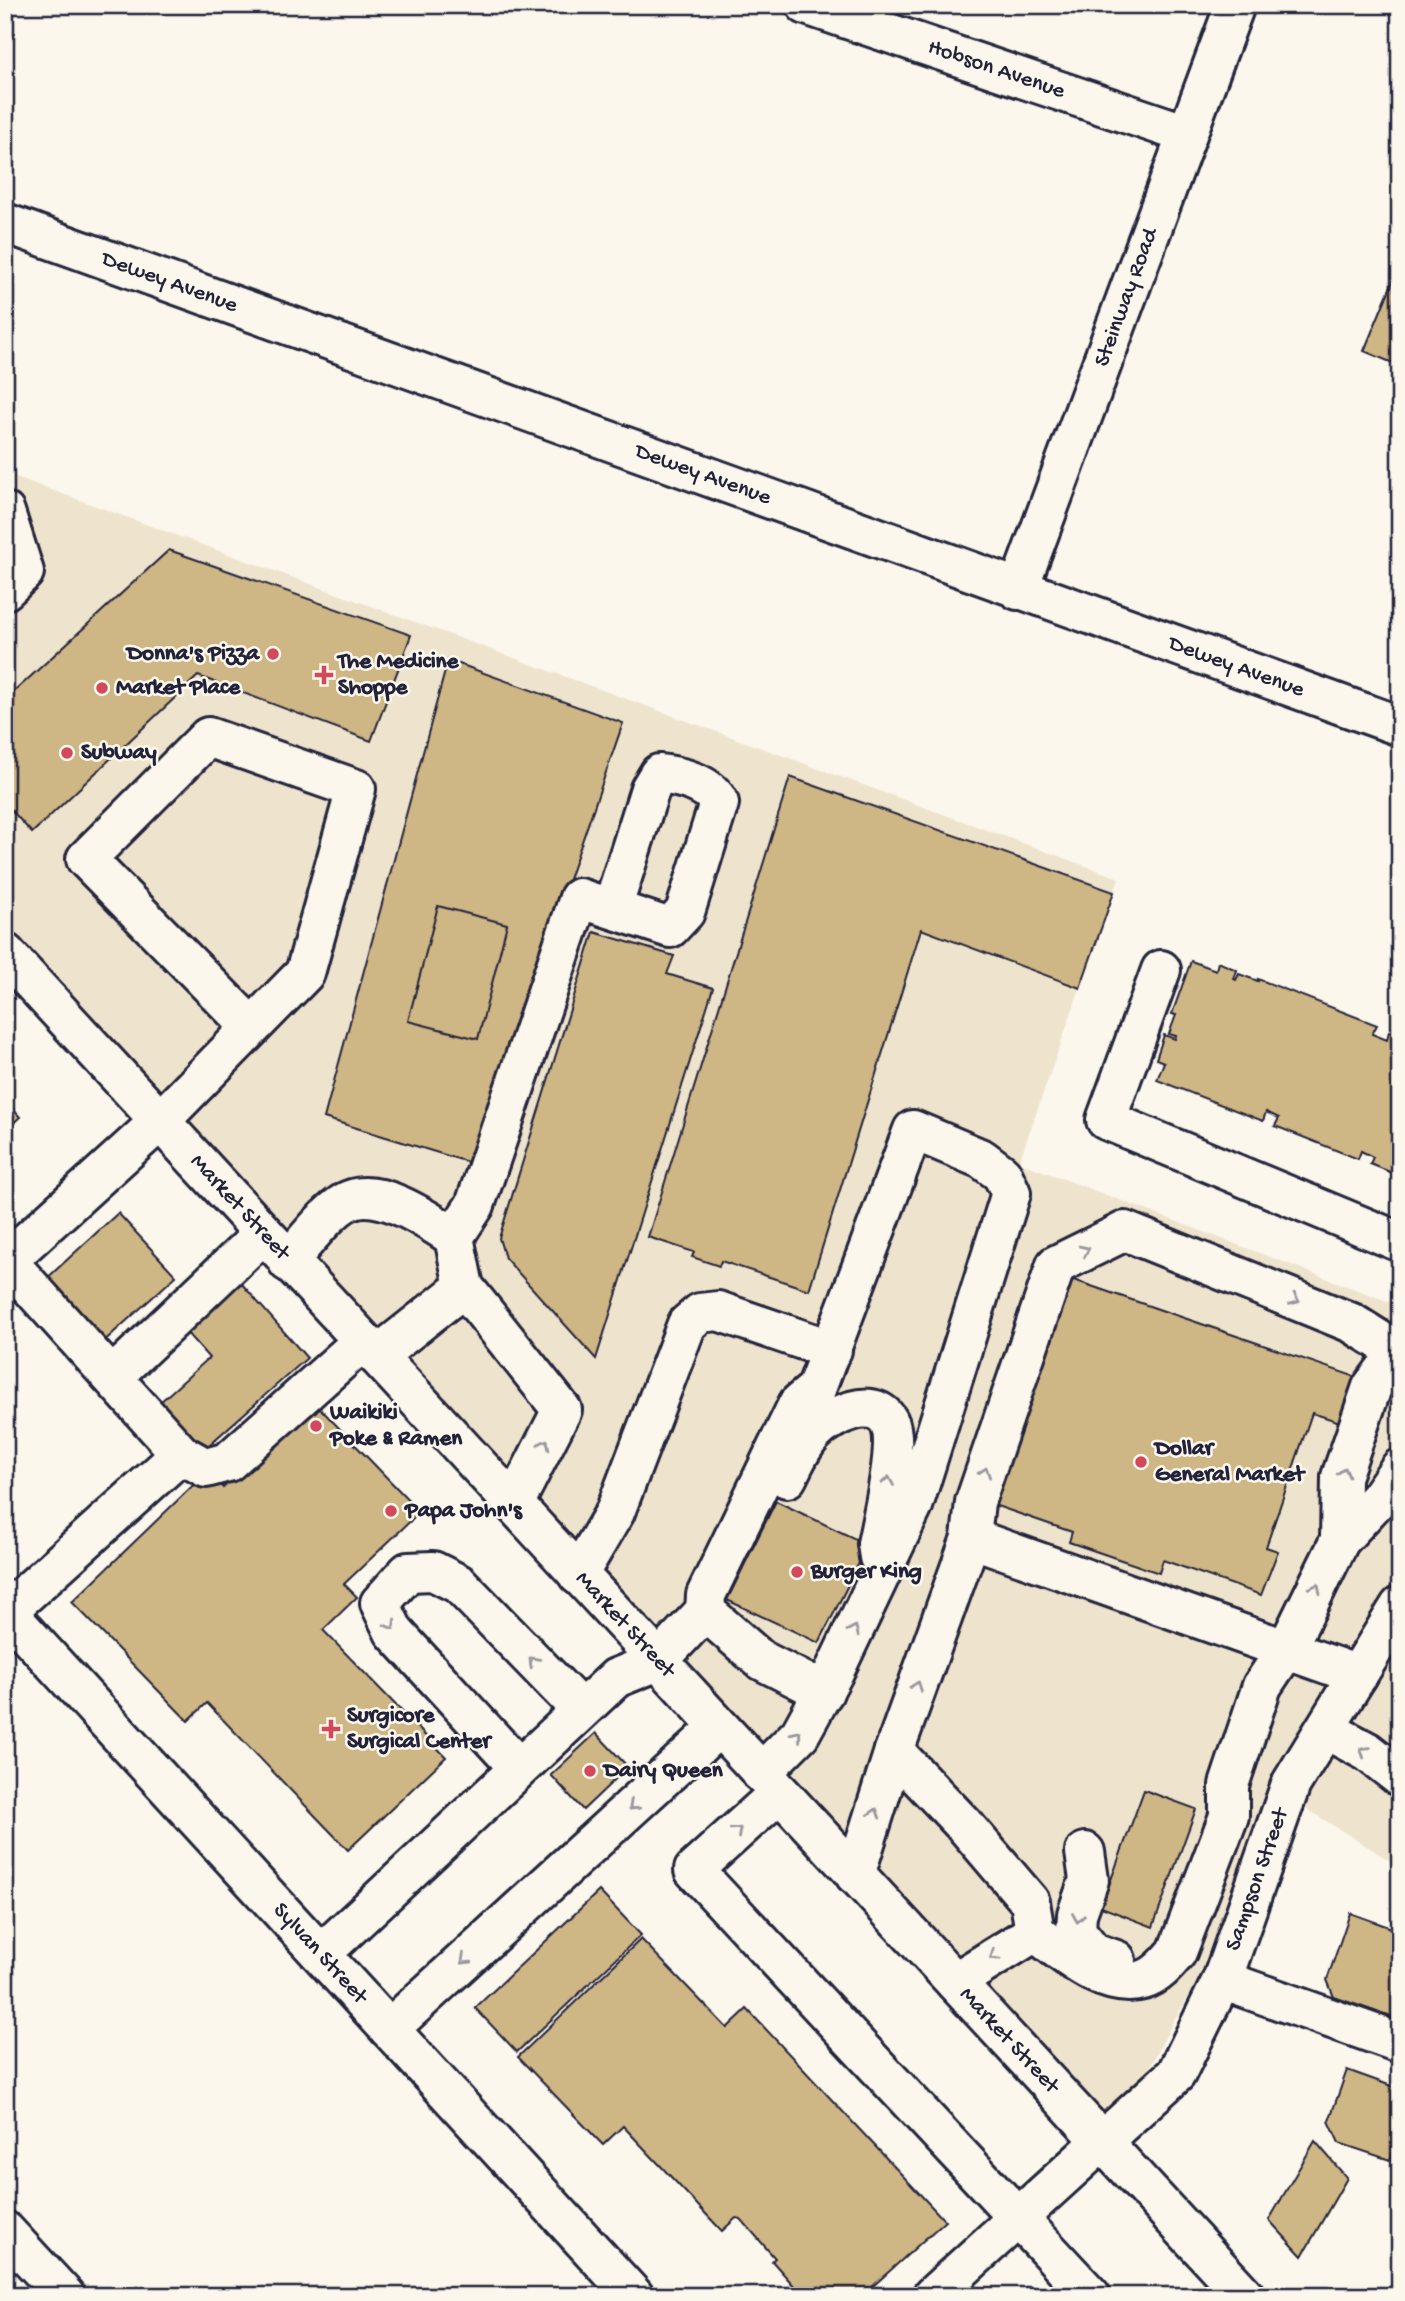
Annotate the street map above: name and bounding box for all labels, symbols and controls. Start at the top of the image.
street label: Hobson Avenue [924,34,1070,106]
street label: Steinway Road [1089,223,1165,370]
street label: Dewey Avenue [96,245,242,320]
street label: Dewey Avenue [629,437,776,512]
street label: Dewey Avenue [1163,629,1309,704]
place label: Donna's Pizza [125,641,260,668]
marker: Donna's Pizza [265,646,281,662]
place label: The Medicine Shoppe [336,649,460,702]
marker: The Medicine Shoppe [316,667,332,683]
place label: Market Place [116,675,241,702]
marker: Market Place [94,680,110,696]
place label: Subway [81,740,157,767]
marker: Subway [59,745,75,761]
street label: Market Street [184,1148,297,1267]
one-way arrow [1078,1245,1090,1259]
one-way arrow [1288,1291,1300,1305]
place label: Waikiki Poke & Ramen [328,1400,463,1453]
marker: Waikiki Poke & Ramen [308,1418,324,1434]
place label: Dollar General Market [1153,1436,1307,1489]
one-way arrow [536,1438,550,1451]
marker: Dollar General Market [1133,1454,1149,1470]
one-way arrow [1336,1466,1350,1478]
one-way arrow [977,1467,991,1479]
one-way arrow [880,1475,895,1487]
place label: Papa John's [403,1498,523,1525]
marker: Papa John's [383,1503,399,1519]
place label: Burger King [810,1559,922,1586]
marker: Burger King [789,1564,805,1580]
street label: Market Street [569,1566,682,1685]
one-way arrow [1308,1583,1322,1595]
one-way arrow [383,1618,396,1631]
one-way arrow [846,1625,860,1637]
one-way arrow [529,1656,542,1669]
one-way arrow [909,1681,923,1693]
place label: Surgicore Surgical Center [347,1703,493,1756]
marker: Surgicore Surgical Center [321,1719,341,1739]
one-way arrow [789,1731,801,1744]
one-way arrow [1359,1746,1372,1759]
place label: Dairy Queen [602,1758,724,1785]
marker: Dairy Queen [582,1763,598,1779]
one-way arrow [628,1798,641,1810]
street label: Sampson Street [1220,1803,1295,1954]
one-way arrow [866,1807,881,1819]
one-way arrow [728,1827,741,1840]
street label: Sylvan Street [267,1897,374,2011]
one-way arrow [1071,1912,1086,1924]
one-way arrow [989,1948,1002,1960]
one-way arrow [460,1951,473,1964]
street label: Market Street [953,1982,1066,2100]

